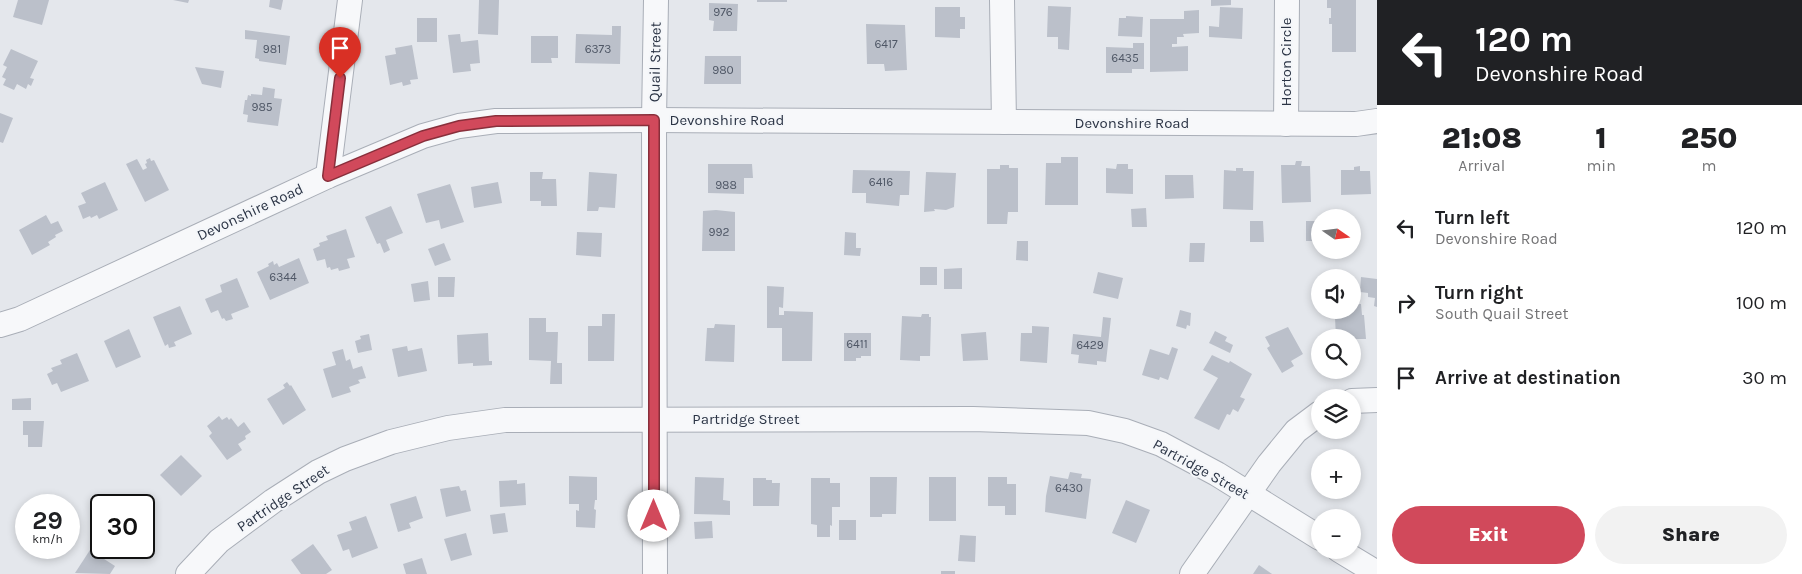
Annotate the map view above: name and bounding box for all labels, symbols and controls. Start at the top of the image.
house number: 976 [713,5,733,19]
street label: Horton Circle [1277,18,1295,106]
text: 120 m [1475,19,1573,60]
icon: left [1392,20,1457,85]
street label: Quail Street [645,21,665,102]
pin [319,27,361,78]
icon: arrive [326,34,354,62]
house number: 6417 [874,37,898,51]
house number: 981 [263,42,281,56]
house number: 6373 [585,42,611,56]
house number: 6435 [1111,51,1139,65]
text: Devonshire Road [1475,61,1644,87]
house number: 980 [712,63,734,77]
house number: 985 [251,100,273,114]
street label: Devonshire Road [669,111,785,129]
street label: Devonshire Road [1074,114,1190,132]
text: 21:08 [1442,120,1522,156]
text: 1 [1595,120,1607,156]
text: 250 [1680,120,1738,156]
text: Arrival [1458,156,1505,175]
text: min [1586,156,1616,175]
text: m [1701,156,1716,175]
house number: 6416 [869,175,893,189]
house number: 988 [715,178,737,192]
street label: Devonshire Road [194,180,306,244]
text: Turn left [1435,207,1510,229]
north arrow [1311,209,1361,259]
map controls [1311,209,1361,559]
icon: left [1392,214,1420,242]
text: 120 m [1736,217,1787,239]
house number: 992 [709,225,729,239]
text: Devonshire Road [1435,229,1558,248]
button: sound [1311,269,1361,319]
house number: 6344 [269,270,297,284]
text: Turn right [1435,282,1524,304]
icon: right [1392,289,1420,317]
text: 100 m [1736,292,1787,314]
text: South Quail Street [1435,304,1568,323]
button: search [1311,329,1361,379]
house number: 6411 [846,337,868,351]
house number: 6429 [1076,338,1104,352]
icon: arrive [1392,364,1420,392]
text: Arrive at destination [1435,367,1621,389]
text: 30 m [1742,367,1787,389]
button: layers [1311,389,1361,439]
street label: Partridge Street [692,410,800,428]
street label: Partridge Street [1150,435,1253,503]
button: + [1311,449,1361,499]
street label: Partridge Street [233,460,333,535]
house number: 6430 [1055,481,1083,495]
position arrow [627,489,679,541]
speed limit sign: 30 [90,494,155,559]
text: 29 [32,506,63,535]
button: Exit [1392,506,1585,564]
button: Share [1595,506,1787,564]
button: − [1311,509,1361,559]
text: km/h [32,532,63,546]

